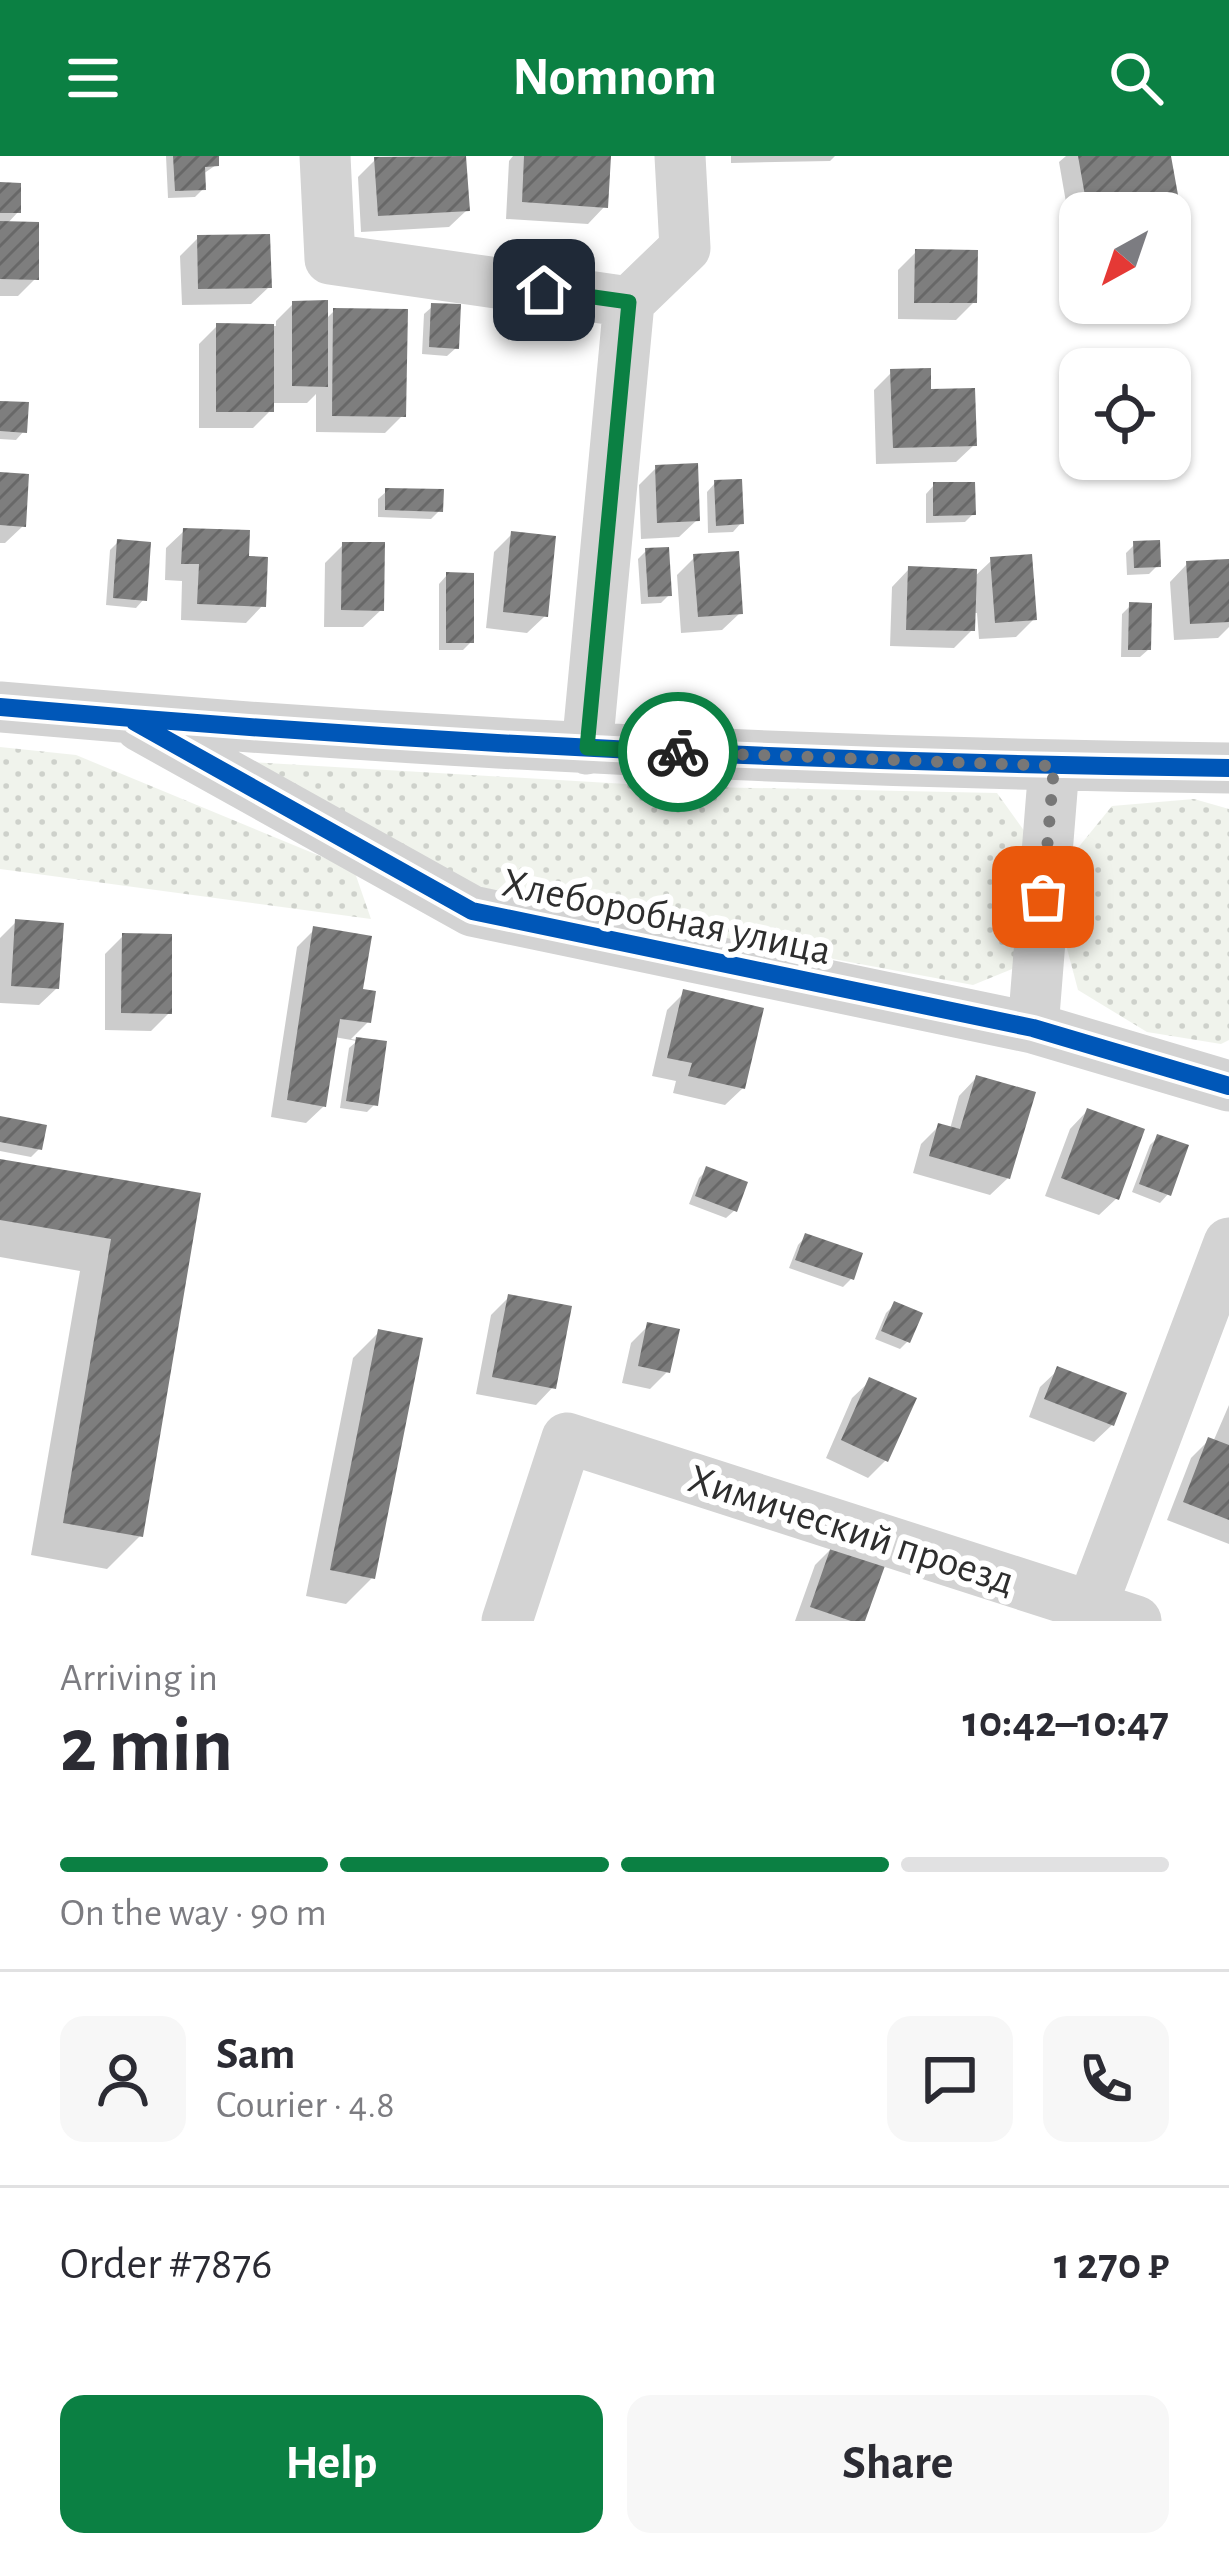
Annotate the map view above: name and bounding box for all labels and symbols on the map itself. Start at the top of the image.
north arrow [1059,192,1191,324]
pin [493,239,595,341]
courier [618,692,738,812]
pin [992,846,1094,948]
street label: Хлеборобная улица [498,862,835,972]
street label: Химический проезд [683,1457,1020,1602]

